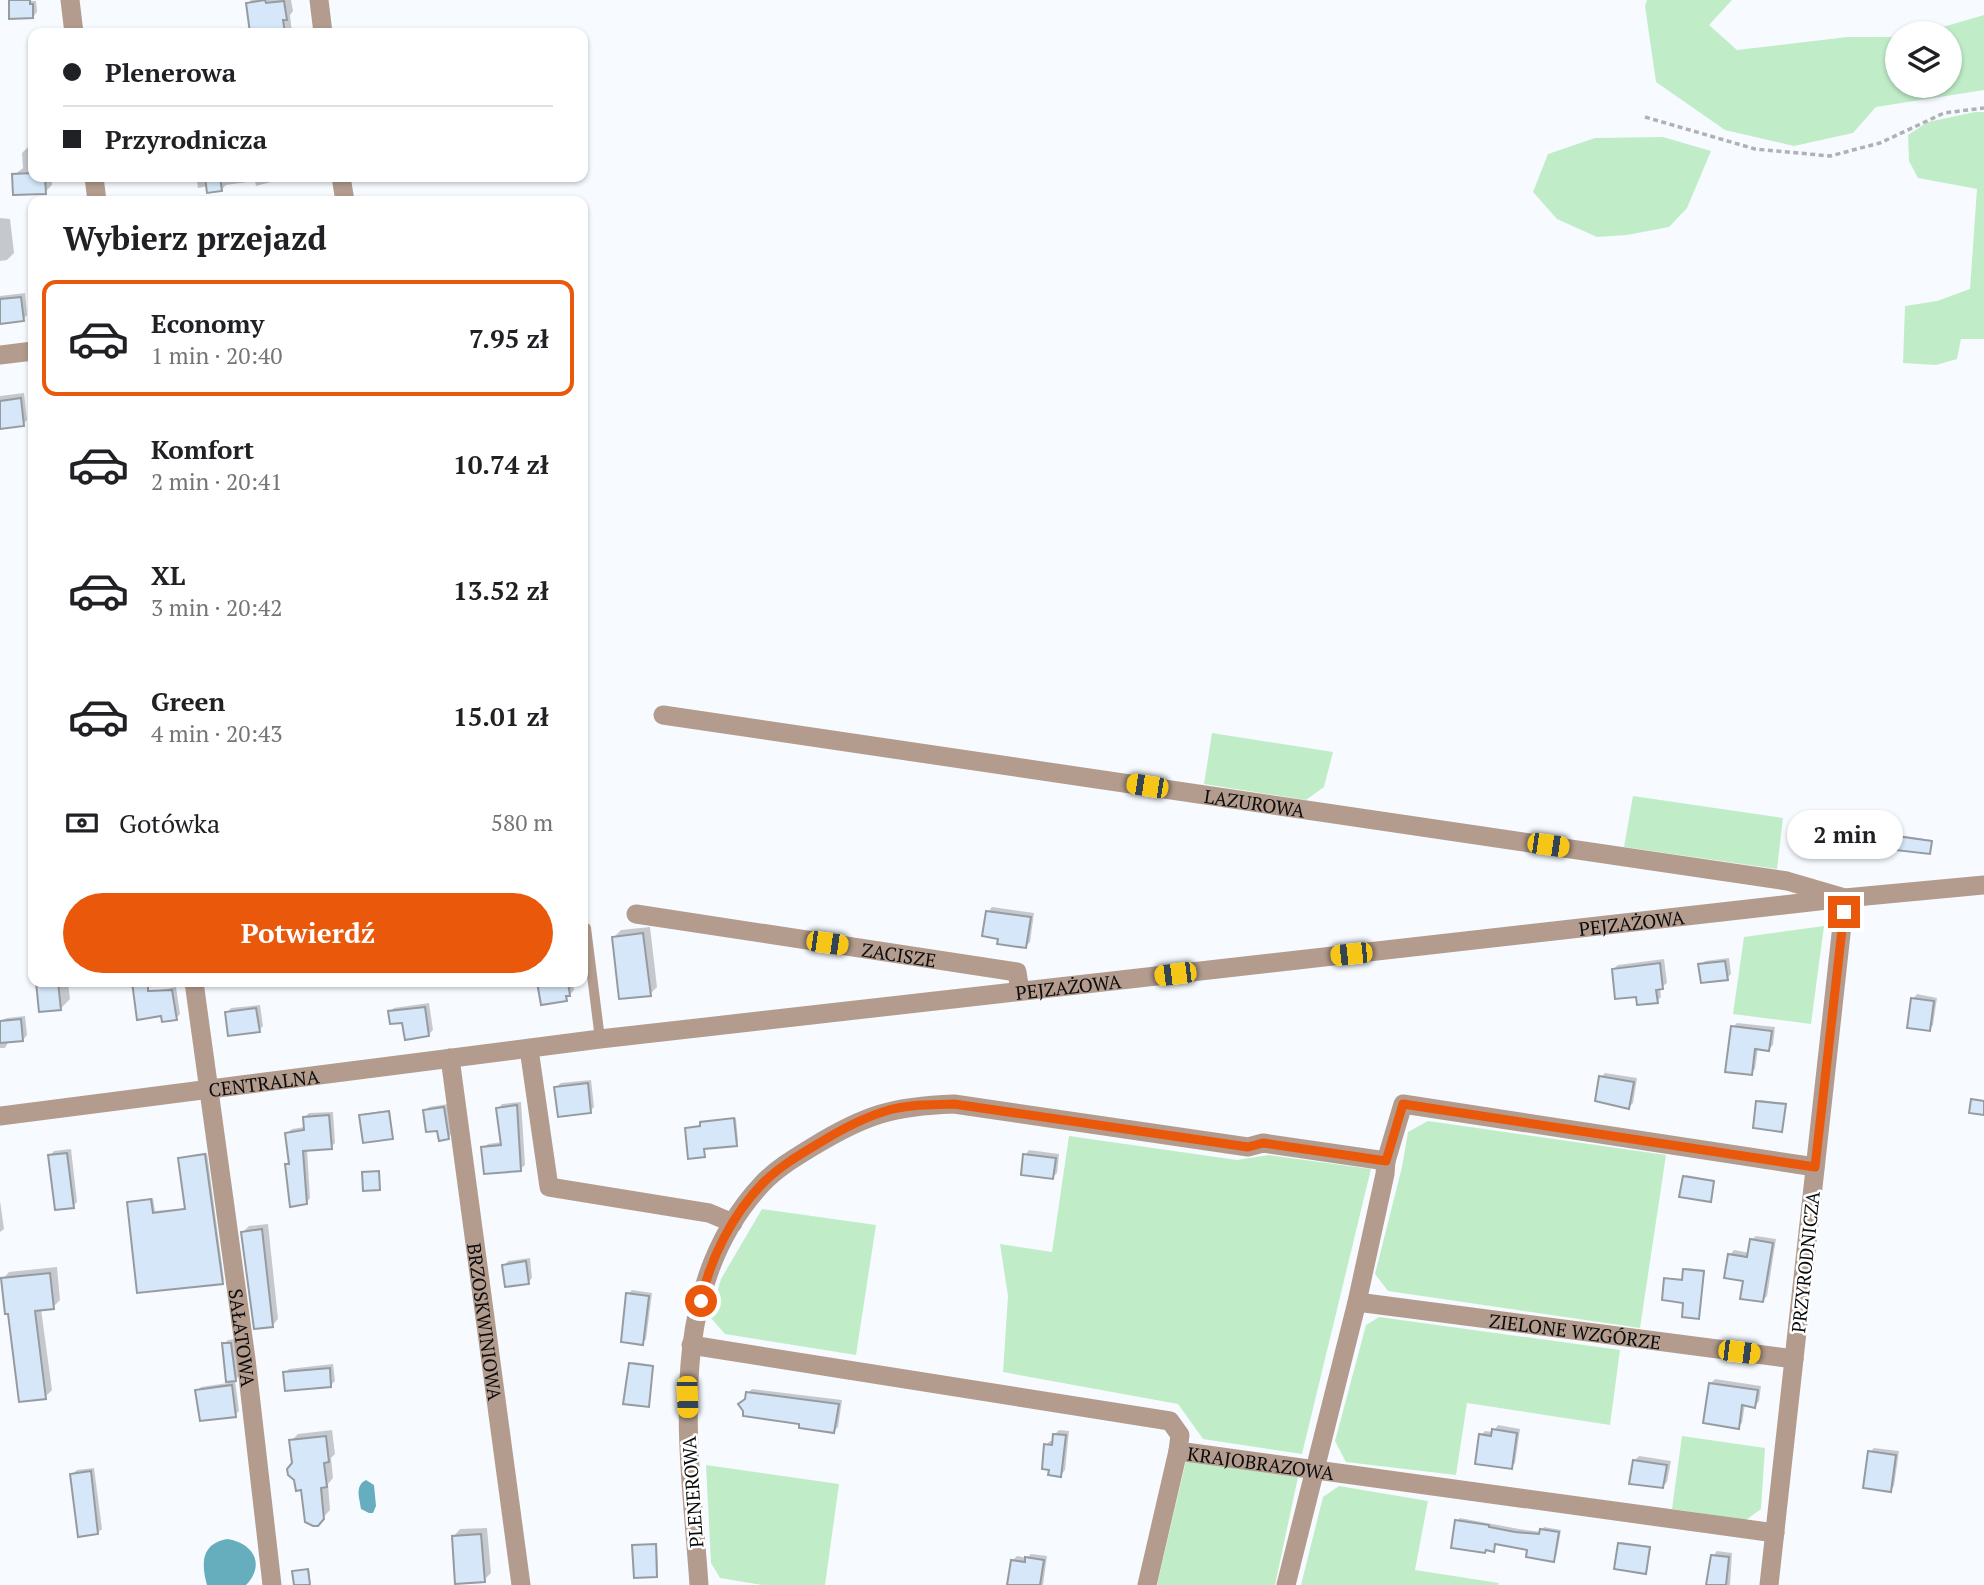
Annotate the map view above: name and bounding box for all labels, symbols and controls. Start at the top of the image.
map controls [1885,21,1962,98]
button: layers [1885,21,1962,98]
text: Plenerowa [105,55,236,89]
text: Przyrodnicza [105,122,267,156]
text: Wybierz przejazd [63,217,327,259]
text: Economy [151,306,264,340]
icon: car [67,307,130,370]
text: 7.95 zł [469,321,549,355]
text: 1 min · 20:40 [151,340,283,371]
text: Komfort [151,432,254,466]
icon: car [67,433,130,496]
text: 10.74 zł [453,447,549,481]
text: 2 min · 20:41 [151,466,283,497]
text: XL [151,558,185,592]
icon: car [67,559,130,622]
text: 13.52 zł [453,573,549,607]
text: 3 min · 20:42 [151,592,283,623]
text: Green [151,684,225,718]
icon: car [67,685,130,748]
text: 15.01 zł [453,699,549,733]
text: 4 min · 20:43 [151,718,283,749]
car [1125,772,1170,800]
street label: LAZUROWA [1203,783,1307,822]
icon: cash [63,804,101,842]
text: Gotówka [119,806,220,840]
text: 580 m [491,807,553,838]
callout: 2 min [1786,810,1902,860]
text: 2 min [1814,819,1876,850]
car [1526,832,1571,858]
button: Potwierdź [63,893,553,973]
route end [1828,896,1860,928]
street label: PEJZAŻOWA [1577,904,1686,941]
car [805,930,850,956]
street label: ZACISZE [860,936,938,972]
car [1330,941,1373,967]
car [1153,961,1198,987]
street label: PEJZAŻOWA [1014,968,1122,1004]
street label: CENTRALNA [207,1063,321,1102]
street label: PRZYRODNICZA [1785,1190,1825,1334]
street label: BRZOSKWINIOWA [463,1241,509,1402]
route start [685,1285,717,1317]
street label: SAŁATOWA [224,1287,262,1388]
street label: ZIELONE WZGÓRZE [1488,1307,1663,1354]
car [1717,1339,1762,1365]
car [676,1376,699,1418]
street label: PLENEROWA [676,1435,708,1549]
street label: KRAJOBRAZOWA [1186,1440,1336,1485]

